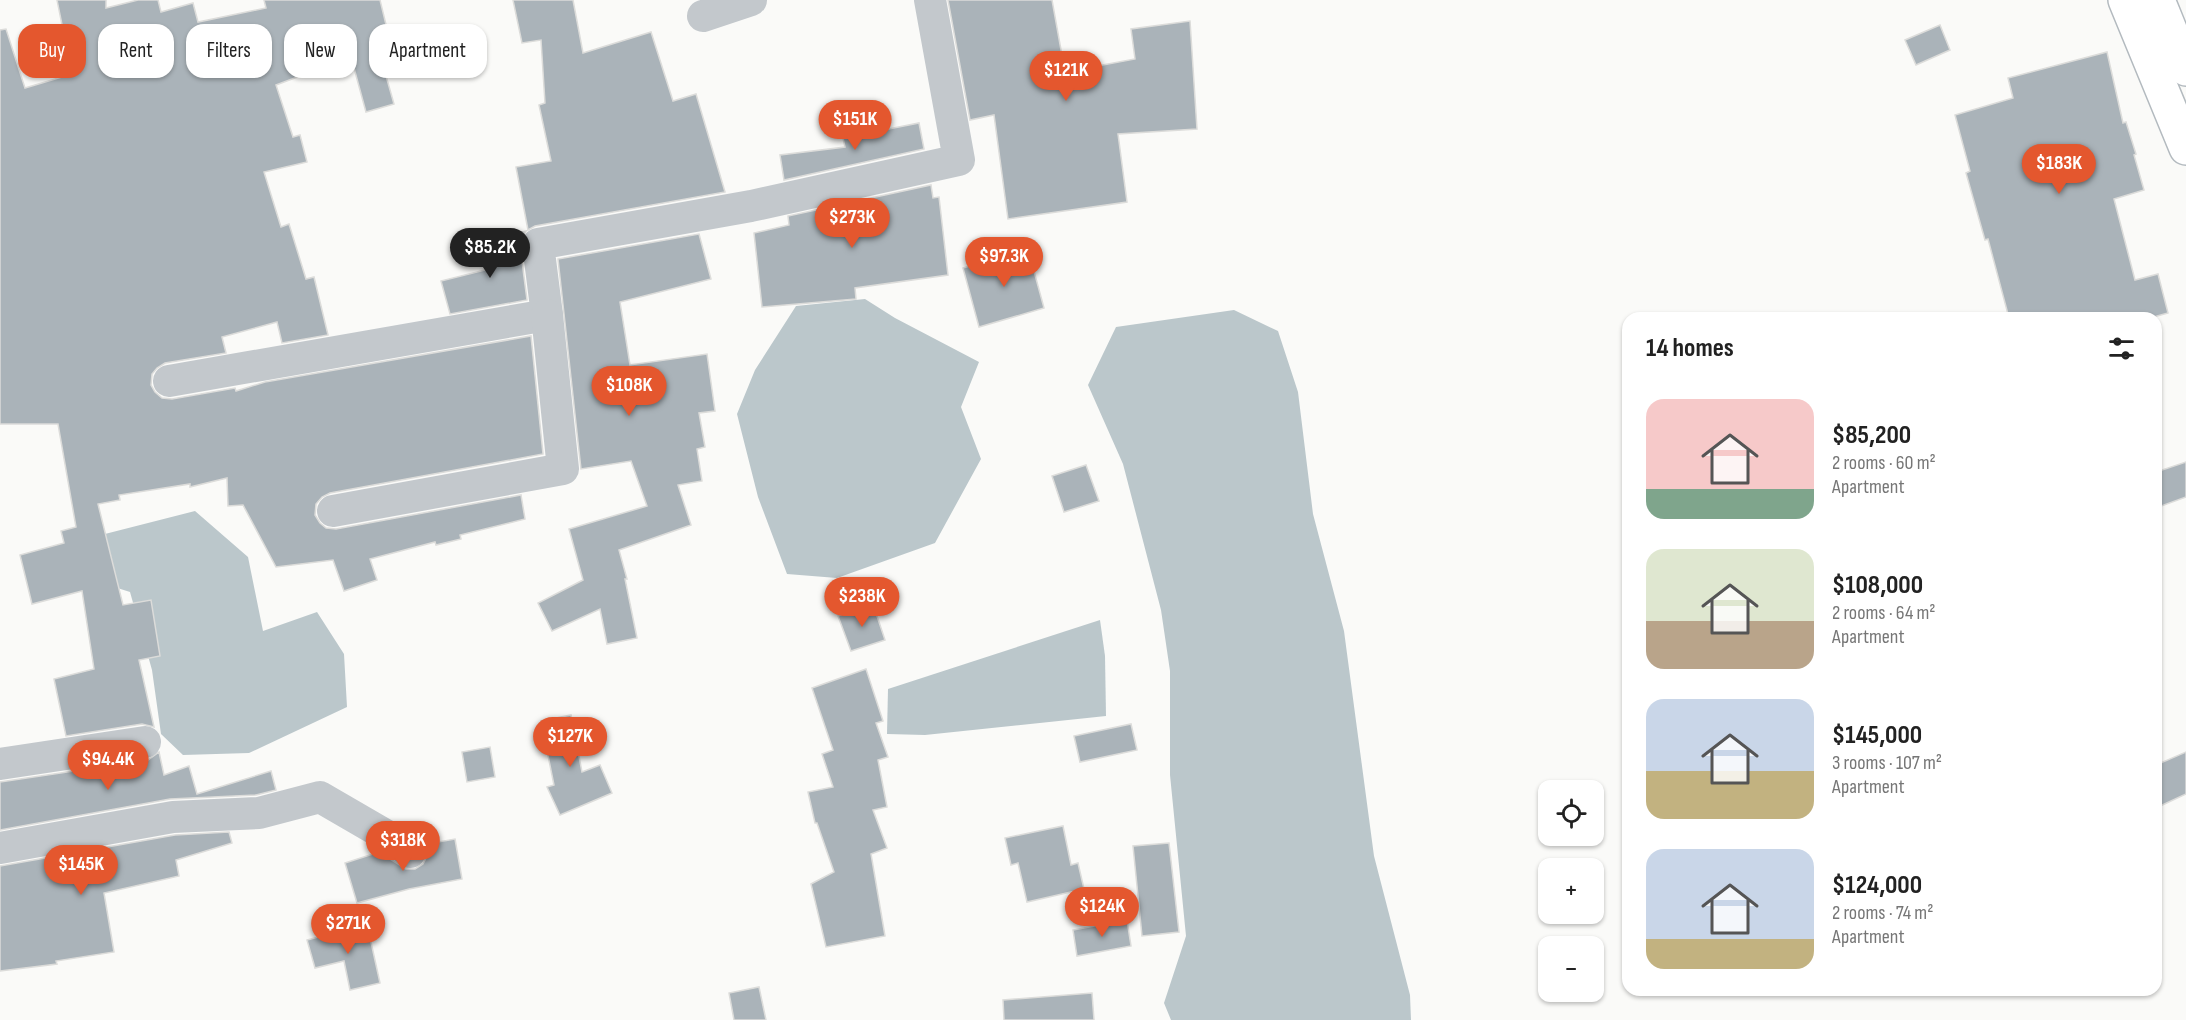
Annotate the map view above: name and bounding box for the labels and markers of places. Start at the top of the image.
pin: $121K [1024,51,1108,102]
pin: $151K [813,100,897,151]
pin: $183K [2017,144,2101,195]
pin: $273K [810,198,894,249]
pin: $85.2K [441,228,539,279]
pin: $97.3K [955,237,1053,288]
pin: $108K [587,366,671,417]
pin: $238K [820,577,904,628]
pin: $127K [528,717,612,768]
pin: $94.4K [59,740,157,791]
pin: $318K [361,821,445,872]
pin: $145K [39,845,123,896]
pin: $124K [1060,887,1144,938]
pin: $271K [306,904,390,955]

